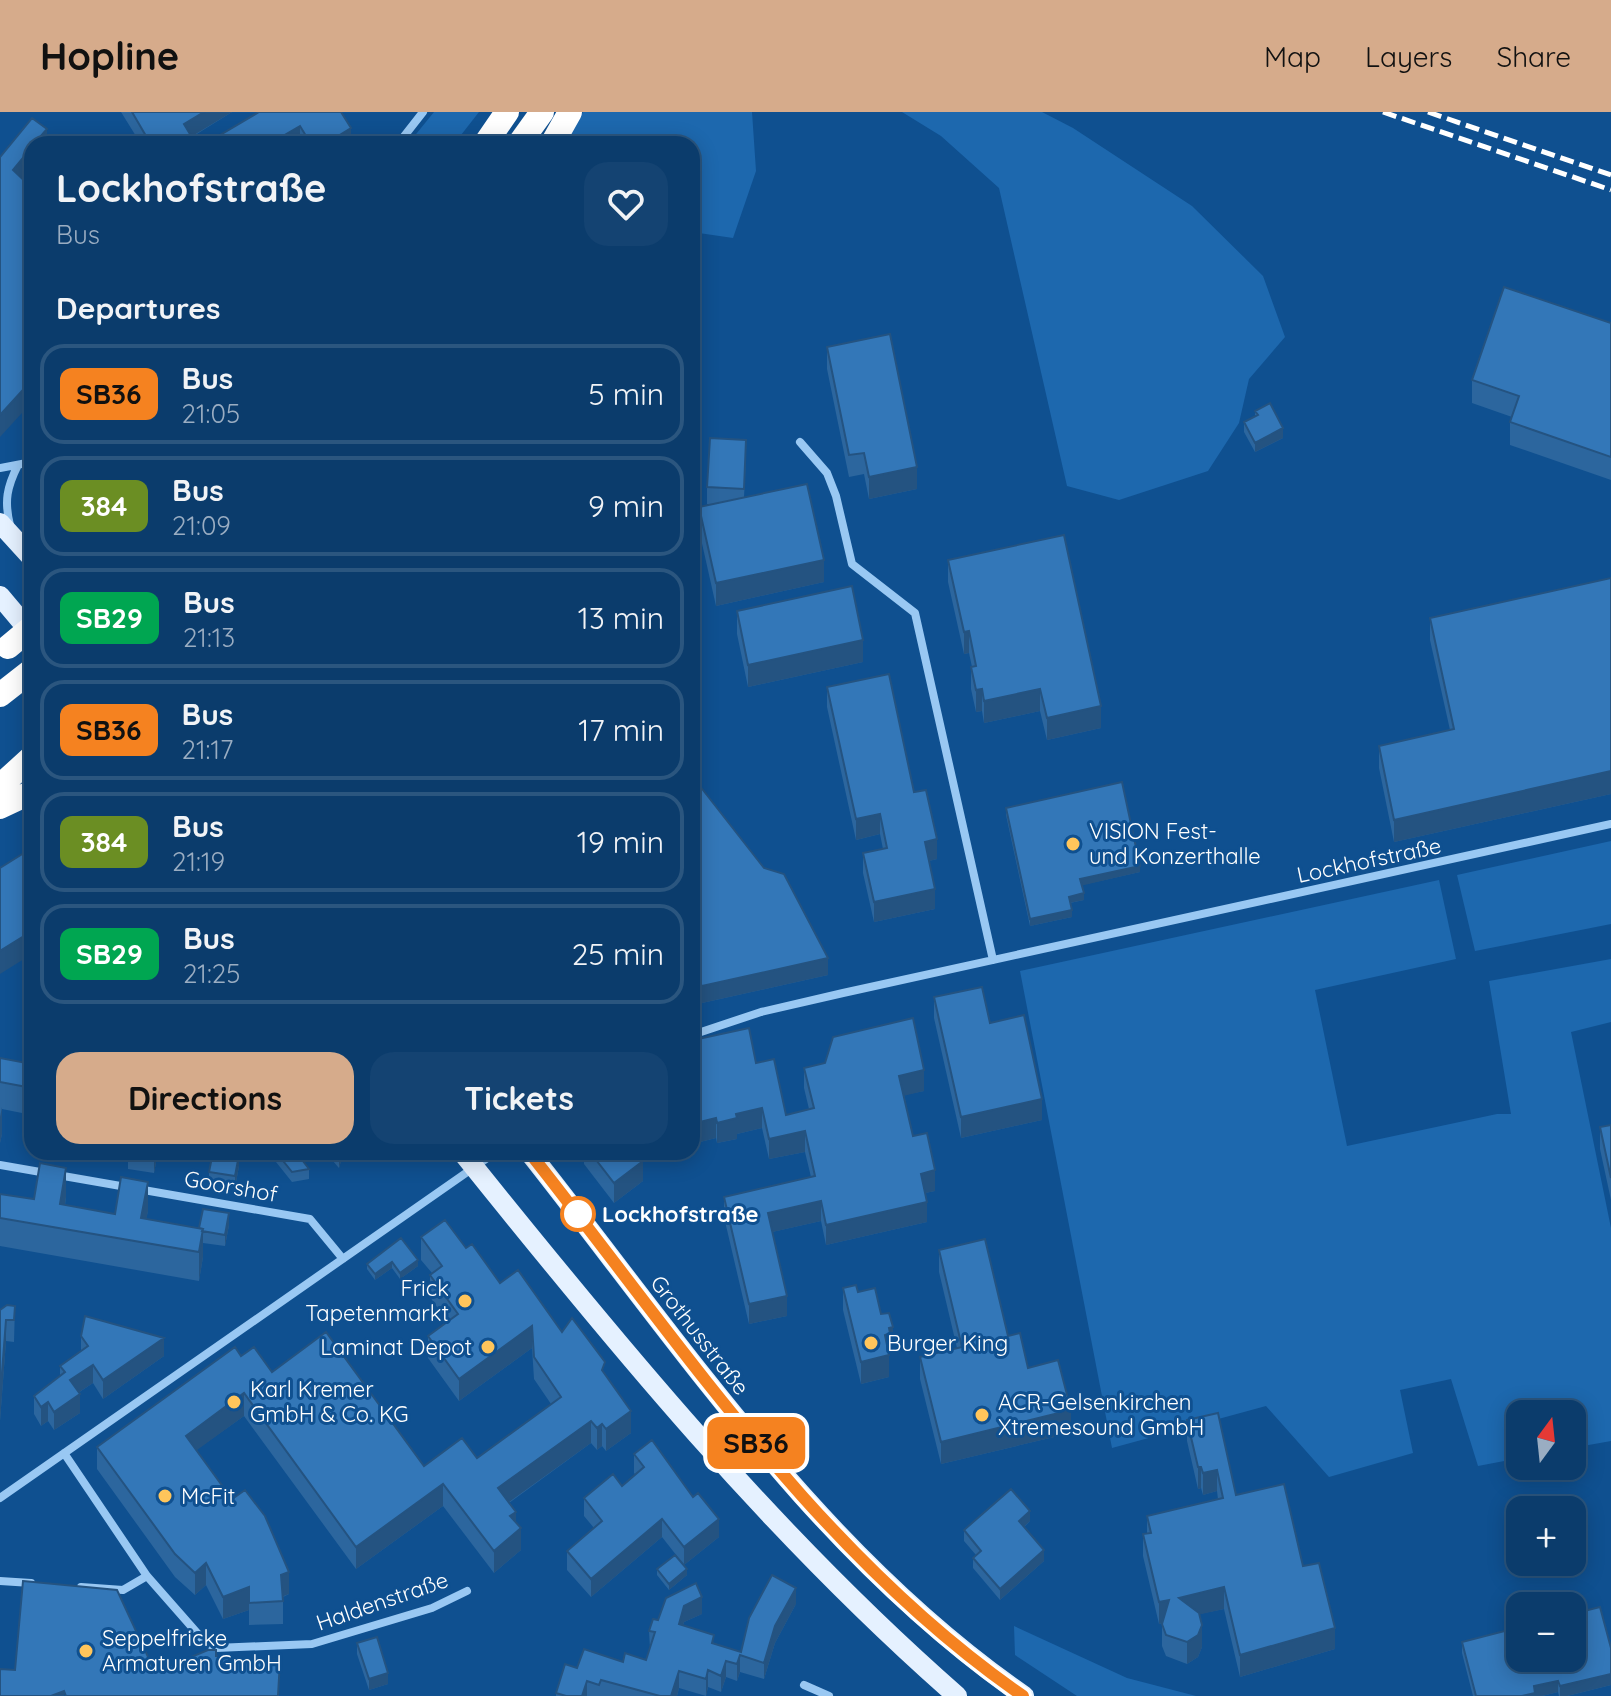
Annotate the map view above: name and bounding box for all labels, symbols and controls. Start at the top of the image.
text: Hopline [40,32,179,80]
text: Map [1264,39,1321,74]
text: Layers [1365,39,1452,74]
text: Share [1496,39,1571,74]
button: heart [584,162,668,246]
text: Lockhofstraße [56,164,326,212]
text: Bus [56,218,100,251]
text: Departures [56,289,221,327]
text: Bus [182,359,233,397]
text: 5 min [588,375,664,413]
text: SB36 [76,376,142,411]
text: 21:05 [182,397,240,430]
text: Bus [172,471,224,509]
text: 9 min [588,487,664,525]
text: 384 [81,488,127,523]
text: 21:09 [172,509,231,542]
text: Bus [183,583,235,621]
text: 13 min [578,599,664,637]
text: SB29 [76,600,143,635]
text: 21:13 [183,621,235,654]
text: Bus [182,695,233,733]
text: 17 min [578,711,664,749]
text: SB36 [76,712,142,747]
text: 21:17 [182,733,233,766]
text: Bus [172,807,224,845]
place label: VISION Fest- und Konzerthalle [1089,817,1261,870]
text: 19 min [577,823,664,861]
text: 384 [81,824,127,859]
street label: Lockhofstraße [1294,831,1444,889]
marker: VISION Fest- und Konzerthalle [1064,835,1082,853]
text: 21:19 [172,845,225,878]
text: Bus [183,919,235,957]
text: 25 min [572,935,664,973]
text: SB29 [76,936,143,971]
text: 21:25 [183,957,240,990]
button: Directions [56,1052,354,1144]
button: Tickets [370,1052,668,1144]
street label: Goorshof [182,1164,280,1208]
marker: Lockhofstraße [561,1197,595,1231]
place label: Lockhofstraße [602,1200,759,1228]
street label: Grothusstraße [645,1269,755,1401]
place label: Frick Tapetenmarkt [305,1274,449,1327]
marker: Frick Tapetenmarkt [456,1292,474,1310]
place label: Burger King [887,1329,1008,1357]
place label: Laminat Depot [320,1333,472,1361]
marker: Burger King [862,1334,880,1352]
marker: Laminat Depot [479,1338,497,1356]
place label: Karl Kremer GmbH & Co. KG [250,1375,409,1428]
place label: ACR-Gelsenkirchen Xtremesound GmbH [998,1388,1204,1441]
marker: Karl Kremer GmbH & Co. KG [225,1393,243,1411]
north arrow [1506,1400,1586,1480]
map controls [1506,1400,1586,1672]
marker: ACR-Gelsenkirchen Xtremesound GmbH [973,1406,991,1424]
line badge: SB36 [700,1417,812,1469]
text: SB36 [723,1425,789,1460]
place label: McFit [181,1482,235,1510]
marker: McFit [156,1487,174,1505]
button: + [1506,1496,1586,1576]
street label: Haldenstraße [312,1565,452,1637]
button: − [1506,1592,1586,1672]
place label: Seppelfricke Armaturen GmbH [102,1624,282,1677]
marker: Seppelfricke Armaturen GmbH [77,1642,95,1660]

